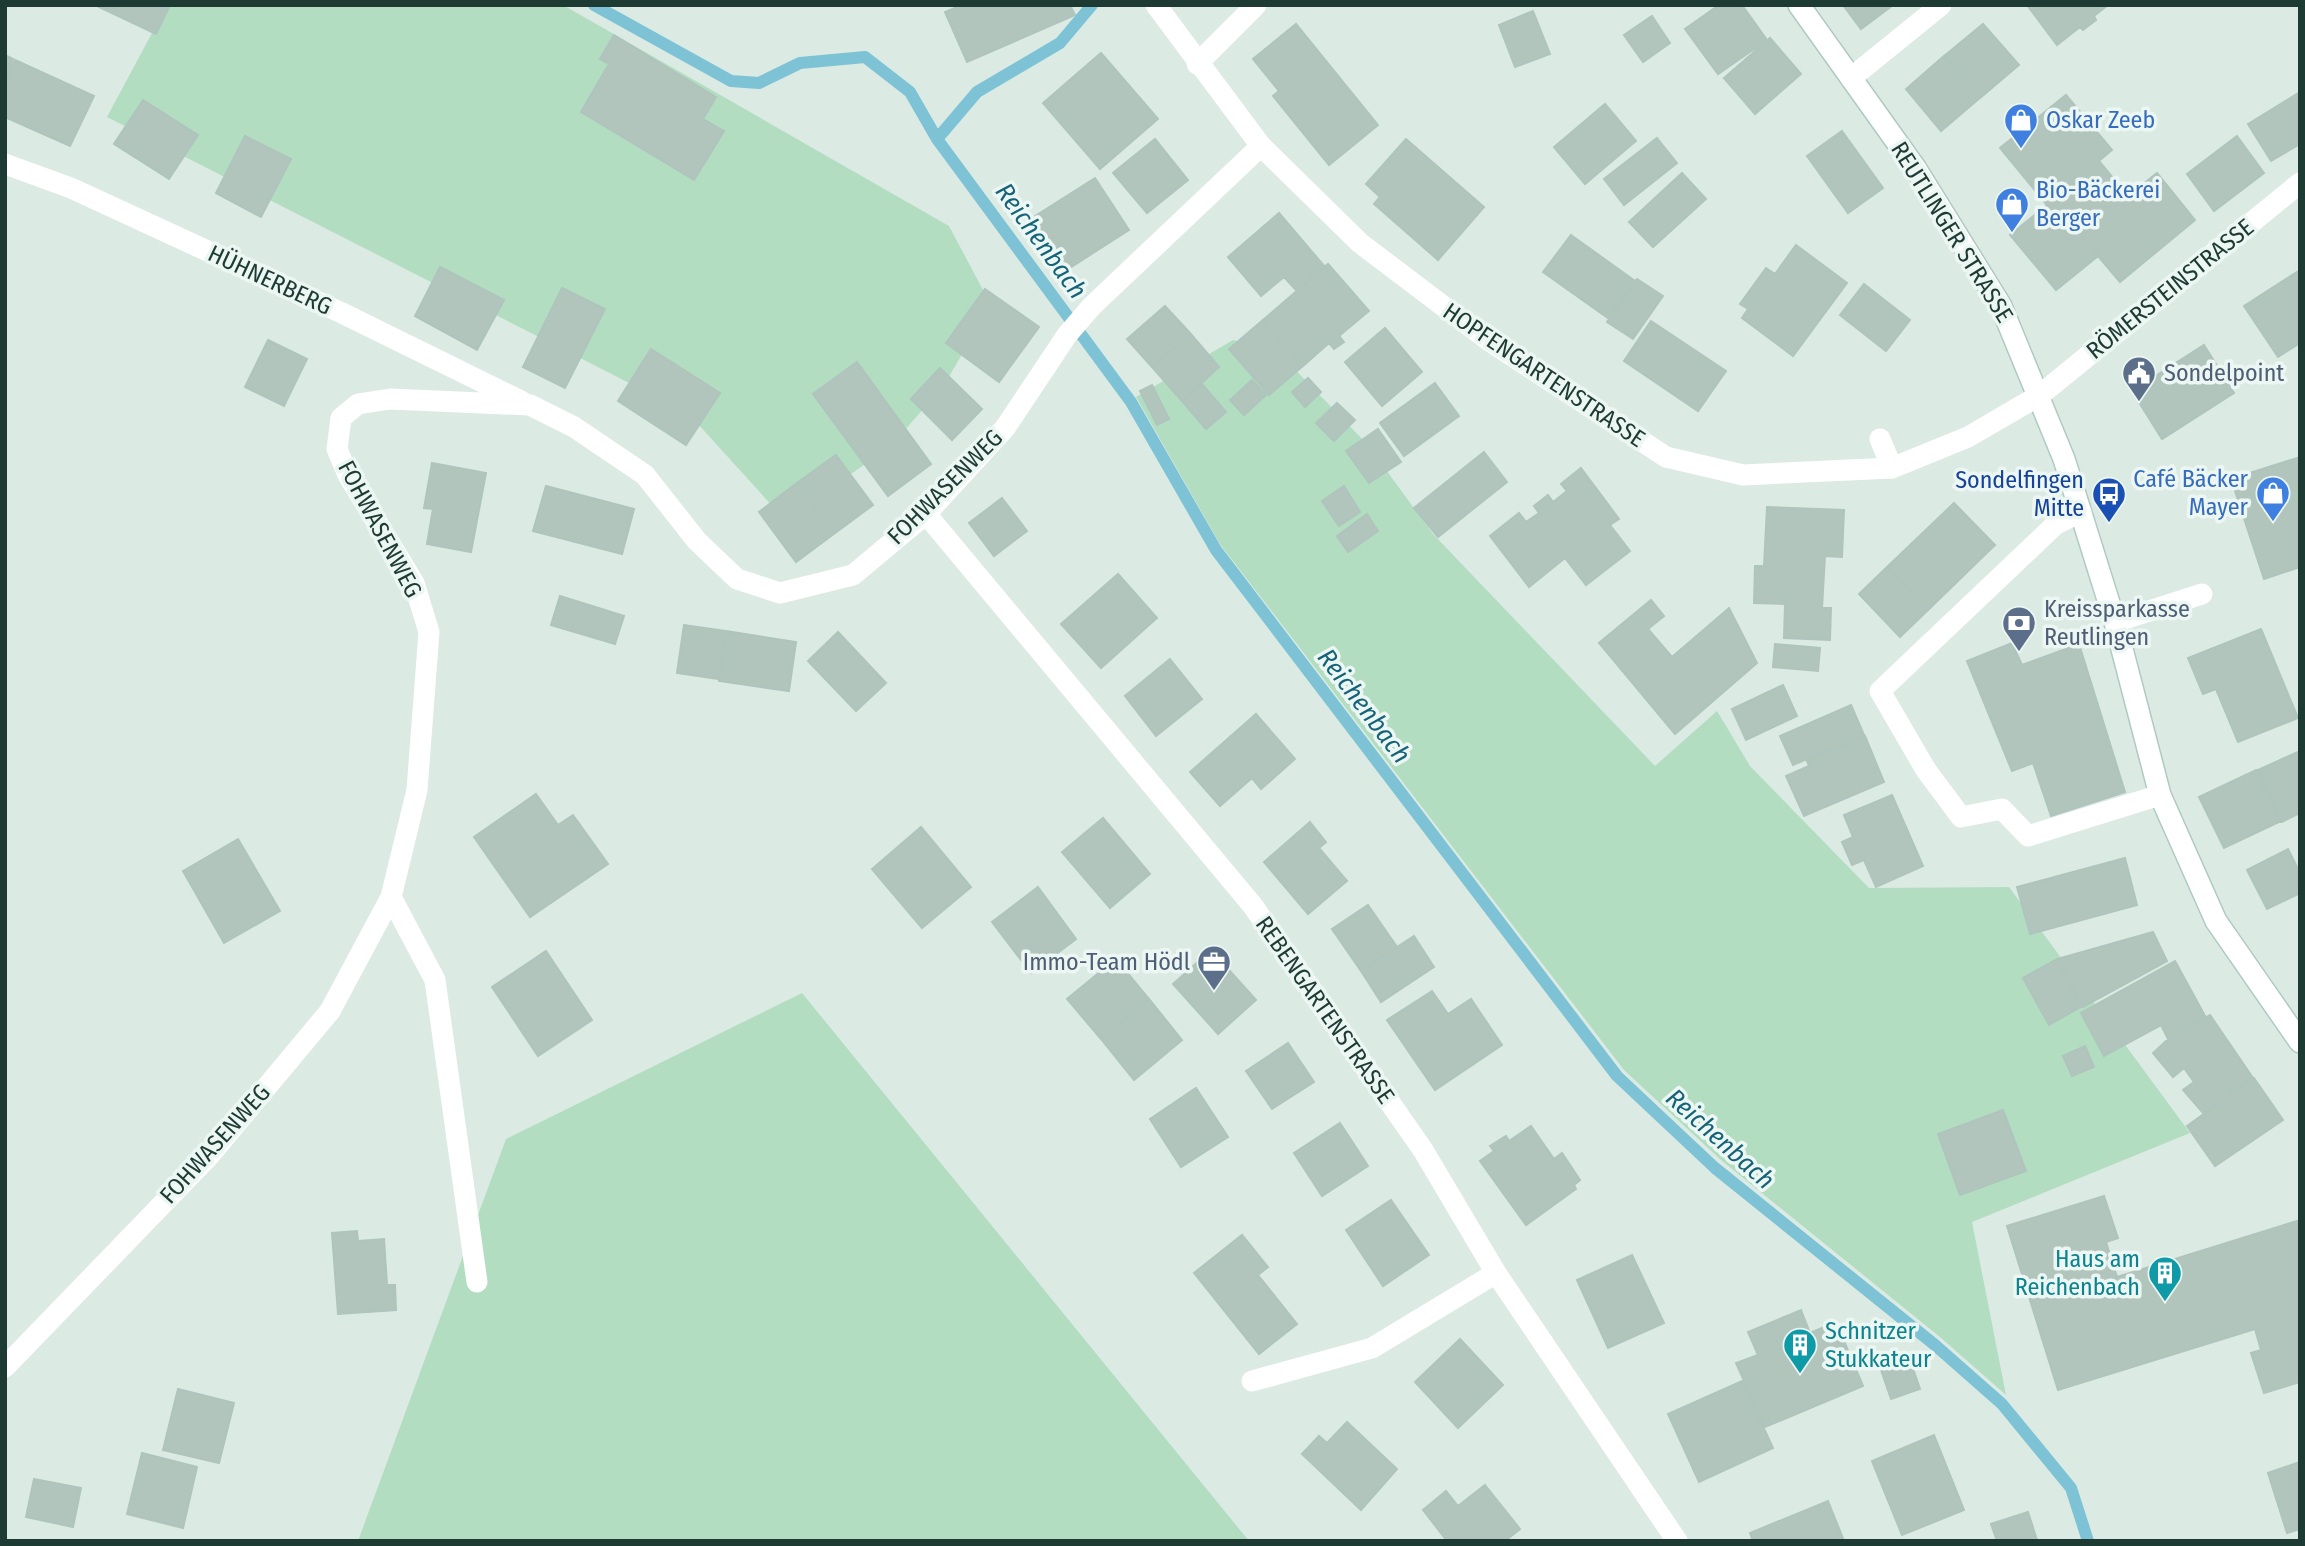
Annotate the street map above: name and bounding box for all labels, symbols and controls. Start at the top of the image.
shop icon: Oskar Zeeb [2002,101,2040,150]
place label: Oskar Zeeb [2046,106,2155,134]
street label: REUTLINGER STRASSE [1885,136,2019,328]
place label: Bio-Bäckerei Berger [2036,176,2160,232]
water label: Reichenbach [989,177,1093,305]
shop icon: Bio-Bäckerei Berger [1993,185,2031,234]
street label: RÖMERSTEINSTRASSE [2081,213,2259,365]
street label: HÜHNERBERG [204,239,336,321]
street label: HOPFENGARTENSTRASSE [1438,297,1650,453]
public building icon: Sondelpoint [2120,354,2158,403]
place label: Sondelpoint [2164,359,2284,387]
street label: FOHWASENWEG [882,424,1008,550]
street label: FOHWASENWEG [332,456,428,602]
place label: Café Bäcker Mayer [2133,465,2249,521]
place label: Sondelfingen Mitte [1955,466,2084,522]
shop icon: Café Bäcker Mayer [2254,474,2292,523]
bus stop icon: Sondelfingen Mitte [2090,475,2128,524]
place label: Kreissparkasse Reutlingen [2044,595,2190,651]
bank icon: Kreissparkasse Reutlingen [2000,604,2038,653]
water label: Reichenbach [1311,643,1417,769]
street label: REBENGARTENSTRASSE [1250,911,1400,1109]
office icon: Immo-Team Hödl [1195,943,1233,992]
place label: Immo-Team Hödl [1023,948,1190,976]
street label: FOHWASENWEG [154,1079,276,1209]
water label: Reichenbach [1659,1082,1781,1196]
place label: Haus am Reichenbach [2015,1245,2140,1301]
building icon: Haus am Reichenbach [2146,1254,2184,1303]
place label: Schnitzer Stukkateur [1825,1317,1932,1373]
building icon: Schnitzer Stukkateur [1781,1326,1819,1375]

